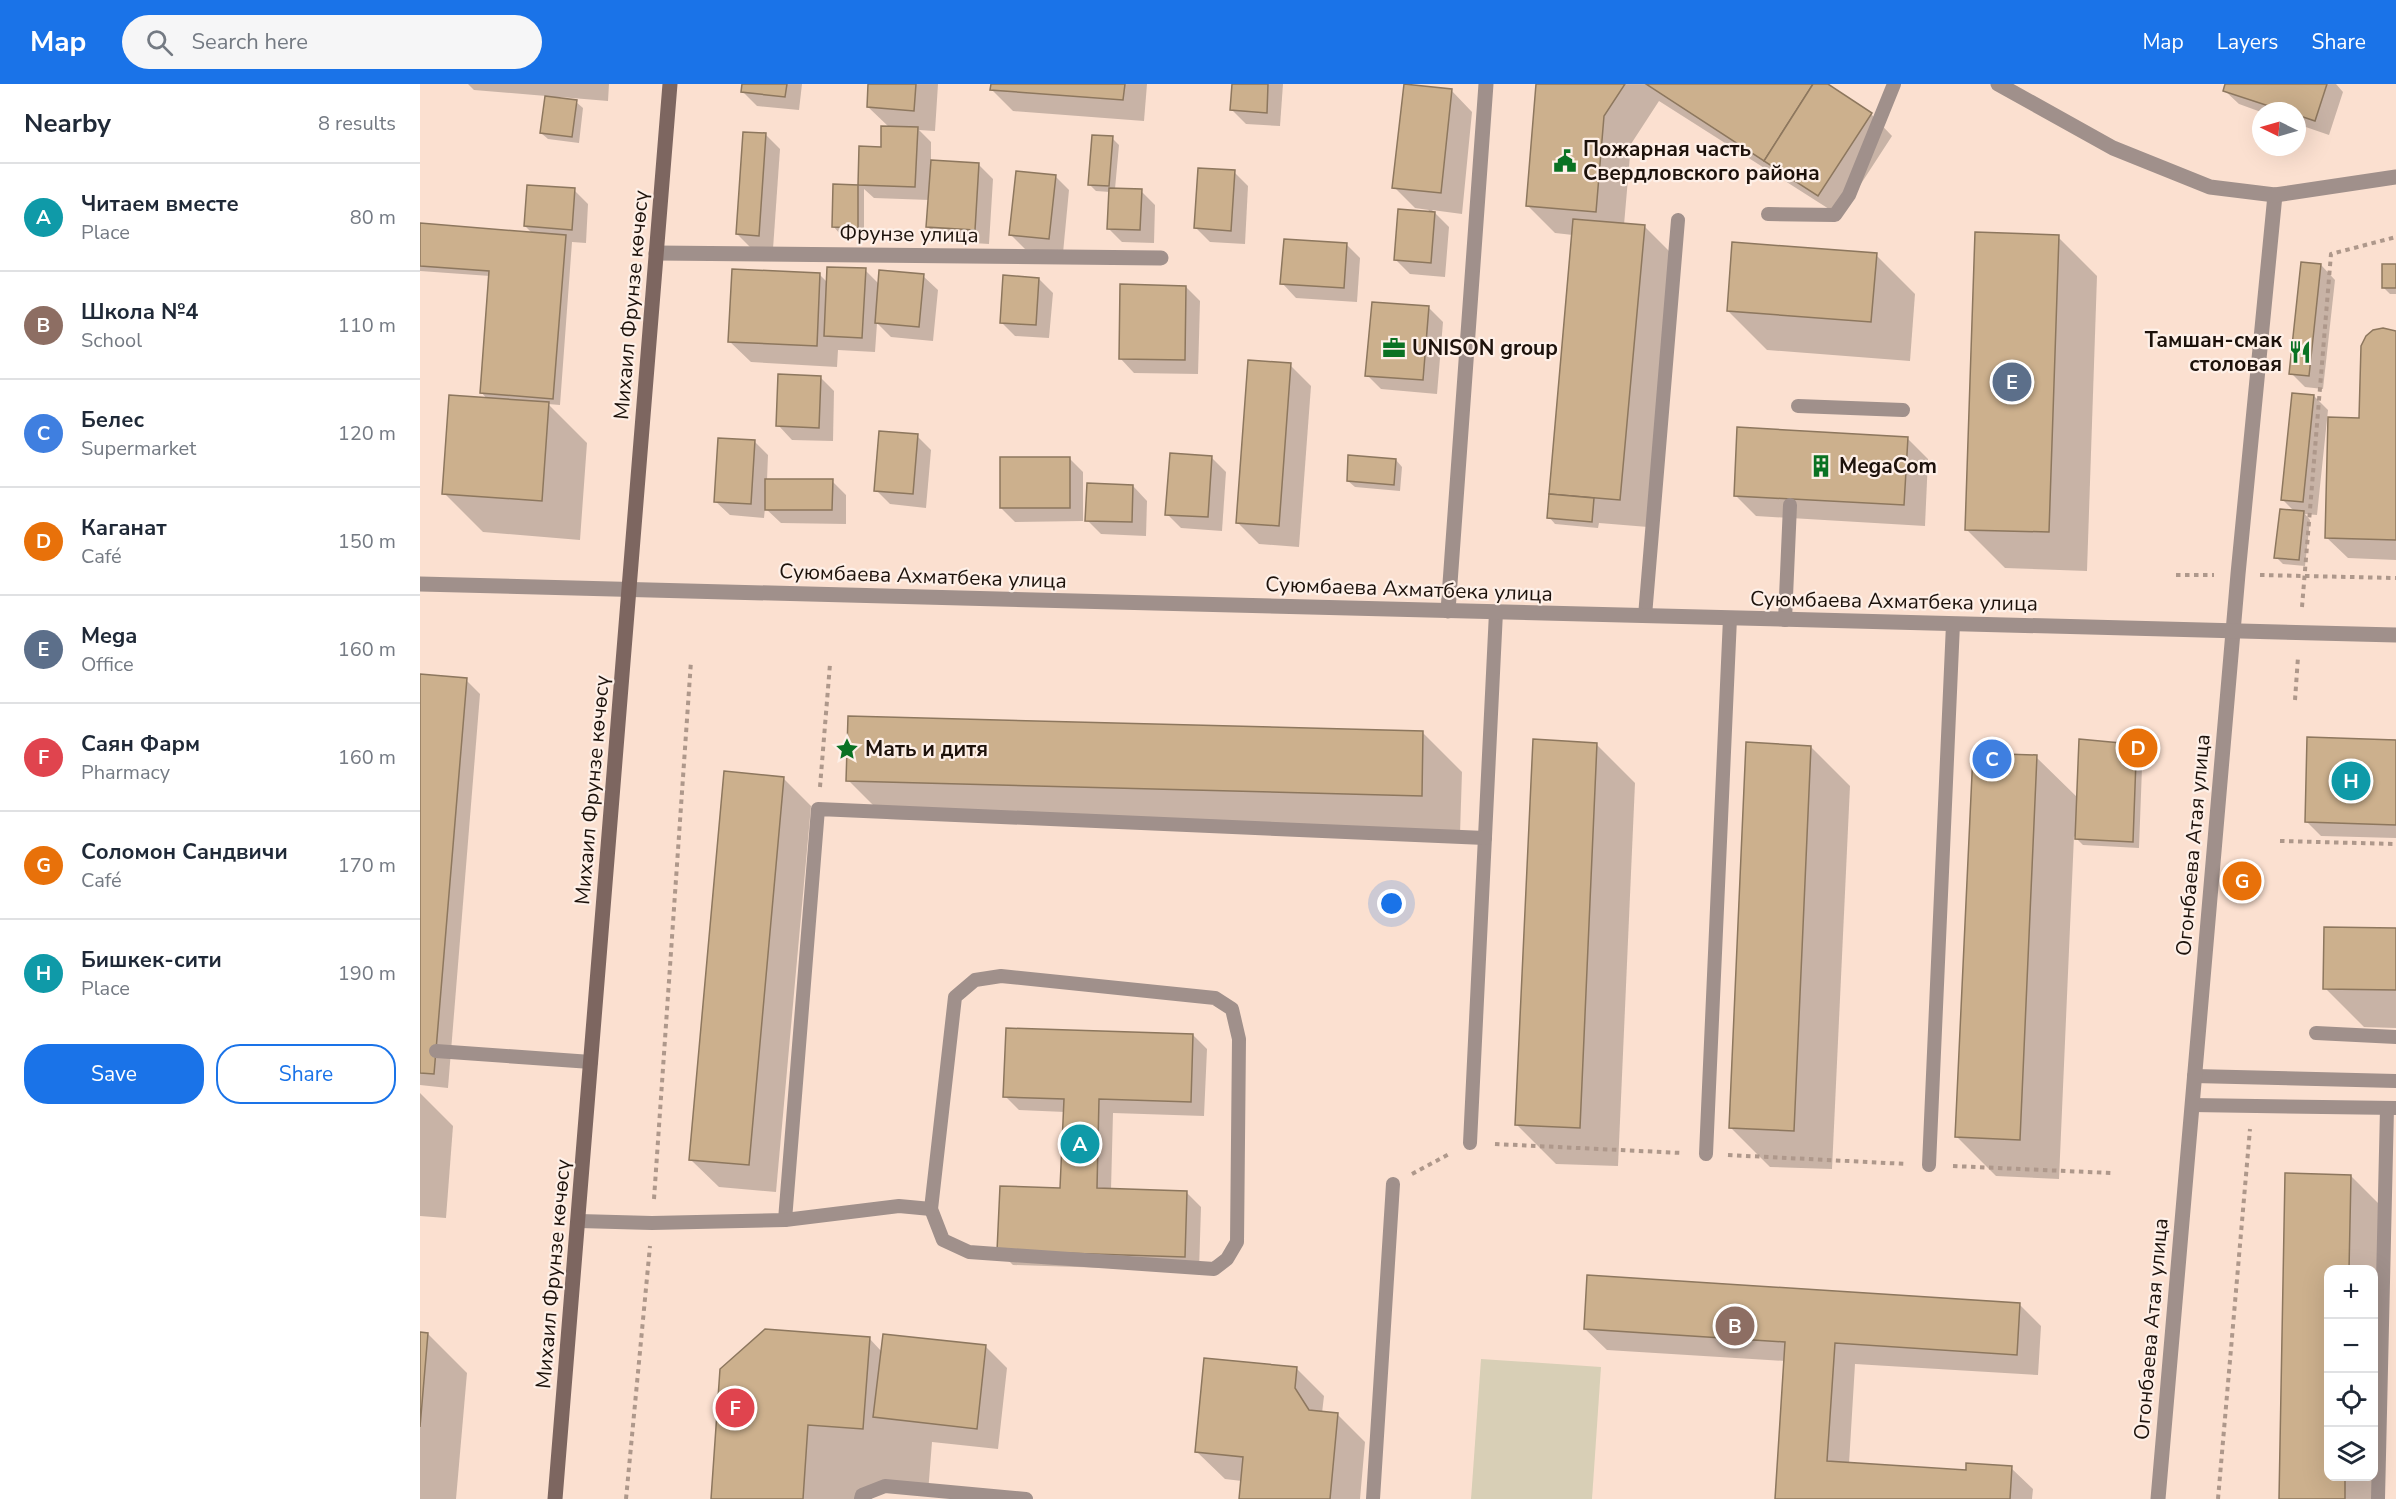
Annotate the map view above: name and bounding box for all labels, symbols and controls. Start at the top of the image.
search box [122,15,542,69]
text: Map [30,23,86,61]
icon: search [143,26,176,59]
text: Search here [191,27,308,57]
text: Map [2142,28,2184,56]
text: Layers [2217,28,2278,56]
text: Share [2311,28,2366,56]
north arrow [2252,102,2306,156]
text: Nearby [24,106,111,141]
text: 8 results [318,110,396,137]
place label: Пожарная часть Свердловского района [1583,135,1820,187]
public building icon: Пожарная часть Свердловского района [1552,148,1578,174]
text: Читаем вместе [81,189,239,219]
street label: Михаил Фрунзе көчөсү [607,189,655,421]
text: A [36,204,51,231]
text: 80 m [350,204,396,231]
text: Place [81,219,130,246]
street label: Фрунзе улица [839,219,979,249]
text: Школа №4 [81,297,198,327]
text: B [37,312,50,339]
text: 110 m [338,312,396,339]
place label: Тамшан-смак столовая [2145,326,2282,378]
text: School [81,327,142,354]
place label: UNISON group [1412,334,1558,362]
office icon: UNISON group [1381,335,1407,361]
restaurant icon: Тамшан-смак столовая [2287,339,2313,365]
pin: E [1992,360,2032,404]
text: Белес [81,405,144,435]
text: C [37,420,50,447]
text: 120 m [338,420,396,447]
text: Supermarket [81,435,196,462]
place label: MegaCom [1839,452,1937,480]
building icon: MegaCom [1808,453,1834,479]
text: Каганат [81,513,167,543]
text: D [36,528,51,555]
text: 150 m [338,528,396,555]
text: Café [81,543,122,570]
street label: Суюмбаева Ахматбека улица [779,557,1067,595]
street label: Суюмбаева Ахматбека улица [1265,570,1553,608]
street label: Суюмбаева Ахматбека улица [1750,584,2038,618]
text: Mega [81,621,137,651]
text: E [38,636,49,663]
text: 160 m [338,636,396,663]
text: Office [81,651,134,678]
street label: Михаил Фрунзе көчөсү [568,674,616,906]
pin: D [2118,726,2158,770]
text: Саян Фарм [81,729,200,759]
street label: Огонбаева Атая улица [2169,733,2217,957]
place label: Мать и дитя [865,735,988,763]
place icon: Мать и дитя [834,736,860,762]
pin: C [1972,736,2012,782]
text: F [38,744,49,771]
text: 160 m [338,744,396,771]
pin: H [2332,758,2370,804]
text: Pharmacy [81,759,170,786]
text: Соломон Сандвичи [81,837,288,867]
text: G [36,852,51,879]
text: 170 m [338,852,396,879]
pin: G [2222,858,2262,904]
text: Café [81,867,122,894]
your location [1377,889,1406,918]
text: Бишкек-сити [81,945,222,975]
text: H [36,960,51,987]
text: 190 m [338,960,396,987]
text: Place [81,975,130,1002]
button: Save [24,1044,204,1104]
button: Share [216,1044,396,1104]
pin: A [1060,1122,1100,1166]
street label: Михаил Фрунзе көчөсү [529,1158,577,1390]
street label: Огонбаева Атая улица [2127,1217,2175,1441]
map controls [2324,1265,2378,1481]
button: + [2324,1265,2378,1319]
pin: B [1716,1304,1754,1348]
button: − [2324,1319,2378,1373]
button: locate [2324,1373,2378,1427]
pin: F [716,1386,754,1430]
button: layers [2324,1427,2378,1481]

